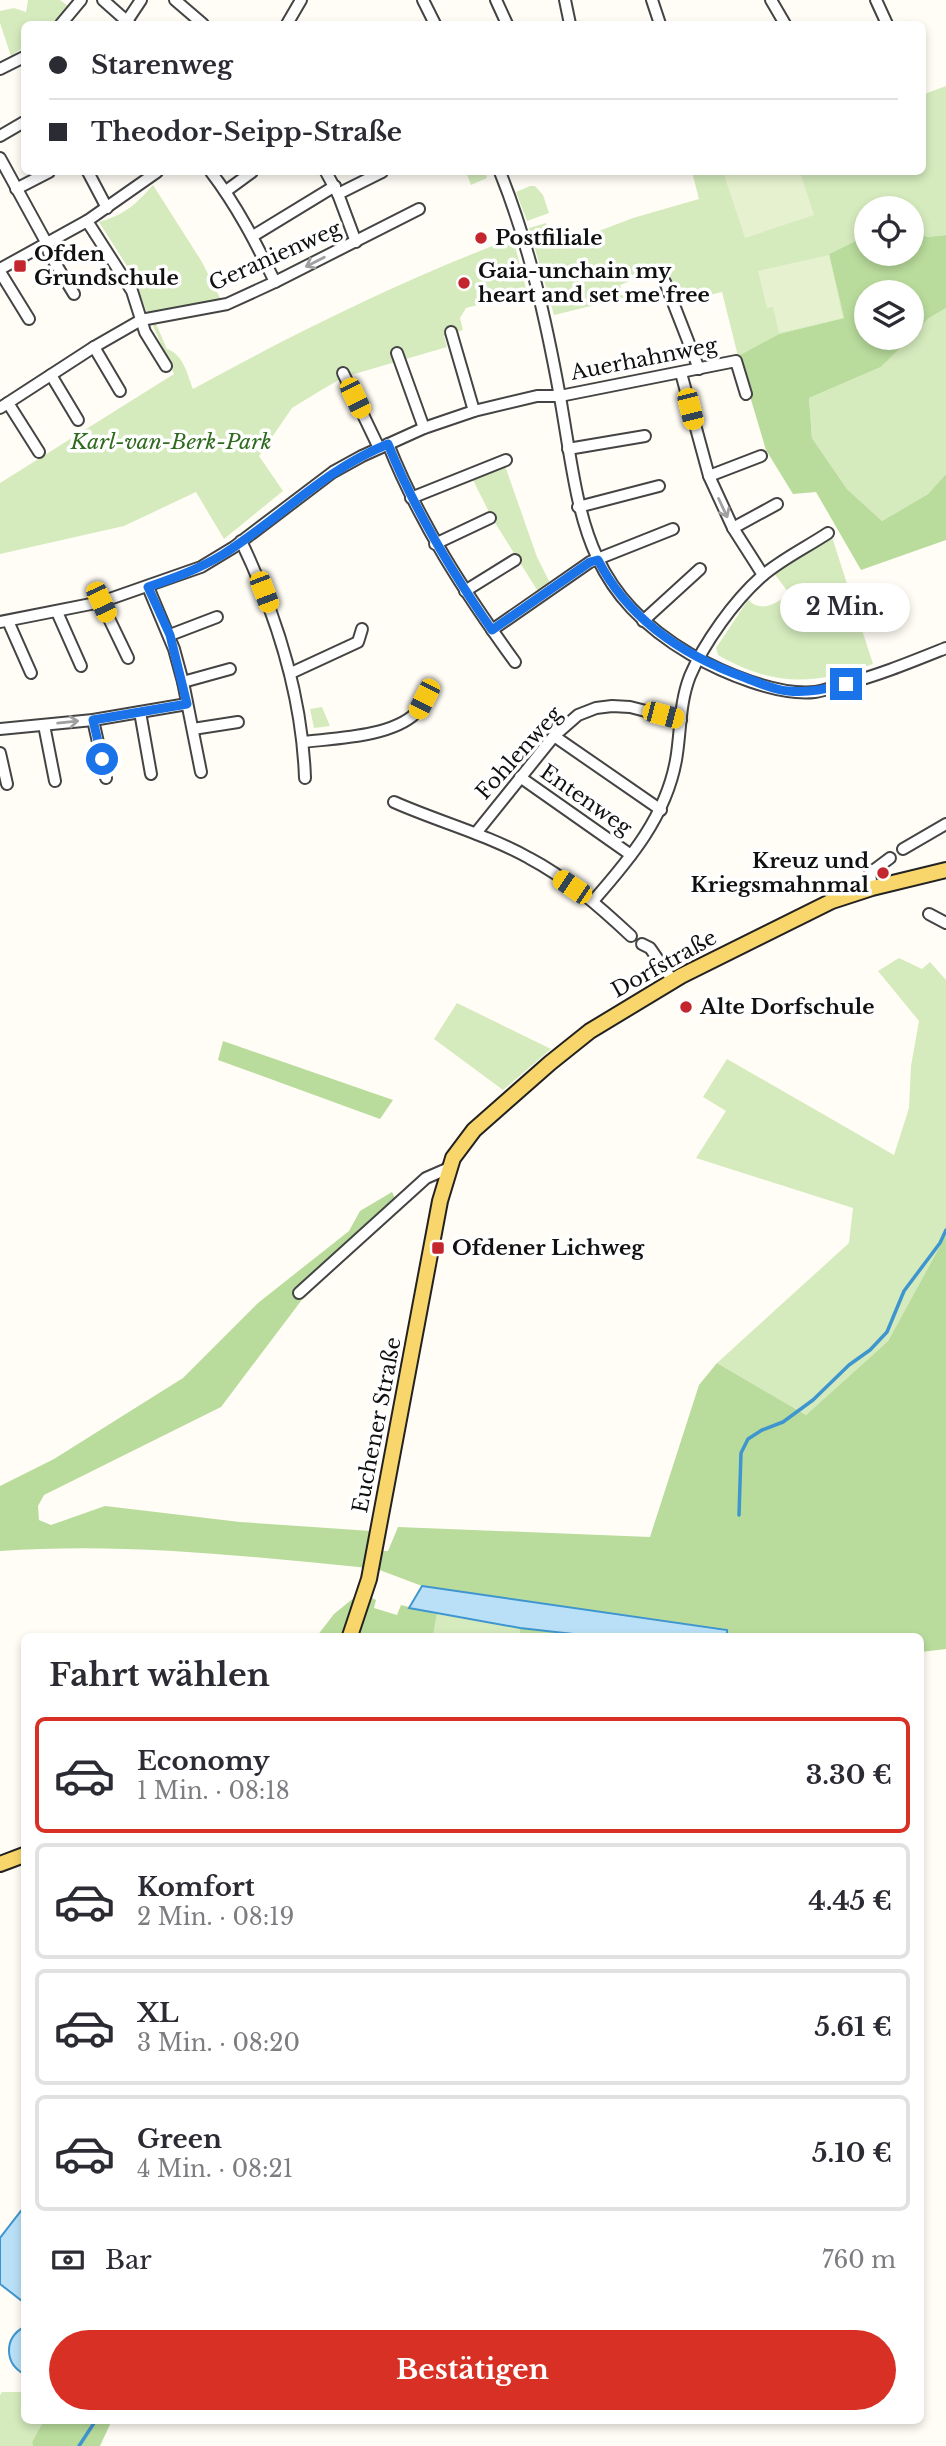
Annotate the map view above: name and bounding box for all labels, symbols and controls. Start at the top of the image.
text: Starenweg [91,49,233,81]
text: Theodor-Seipp-Straße [91,116,402,148]
map controls [854,196,924,350]
button: locate [854,196,924,266]
street label: Geranienweg [205,215,345,297]
place label: Postfiliale [495,225,603,251]
marker: Postfiliale [473,230,489,246]
place label: Ofden Grundschule [34,241,179,291]
one-way arrow [305,255,326,269]
marker: Ofden Grundschule [12,258,28,274]
place label: Gaia-unchain my heart and set me free [478,258,710,308]
marker: Gaia-unchain my heart and set me free [456,275,472,291]
button: layers [854,280,924,350]
street label: Auerhahnweg [568,332,720,386]
car [337,375,374,421]
car [675,386,706,432]
park label: Karl-van-Berk-Park [69,429,272,455]
one-way arrow [717,496,730,518]
car [247,569,282,615]
car [83,579,120,625]
callout: 2 Min. [781,582,911,632]
text: 2 Min. [806,593,884,621]
route end [830,668,862,700]
car [406,676,443,722]
car [640,699,687,731]
street label: Fohlenweg [470,701,568,805]
one-way arrow [56,716,79,729]
route start [86,743,118,775]
street label: Entenweg [535,759,637,841]
place label: Kreuz und Kriegsmahnmal [691,848,870,898]
marker: Kreuz und Kriegsmahnmal [875,865,891,881]
car [549,867,596,907]
street label: Dorfstraße [607,924,721,1004]
place label: Alte Dorfschule [699,994,875,1020]
marker: Alte Dorfschule [678,999,694,1015]
place label: Ofdener Lichweg [452,1235,645,1261]
marker: Ofdener Lichweg [430,1240,446,1256]
street label: Euchener Straße [347,1335,407,1515]
text: Fahrt wählen [49,1655,270,1695]
icon: car [53,1744,116,1807]
text: Economy [137,1745,270,1777]
text: 3.30 € [806,1759,892,1791]
text: 1 Min. · 08:18 [137,1777,290,1805]
icon: car [53,1870,116,1933]
text: Komfort [137,1871,255,1903]
text: 4.45 € [809,1885,892,1917]
text: 2 Min. · 08:19 [137,1903,294,1931]
icon: car [53,1996,116,2059]
text: XL [137,1997,179,2029]
text: 5.61 € [815,2011,892,2043]
text: 3 Min. · 08:20 [137,2029,300,2057]
icon: car [53,2122,116,2185]
text: Green [137,2123,222,2155]
text: 5.10 € [812,2137,892,2169]
text: 4 Min. · 08:21 [137,2155,293,2183]
icon: cash [49,2241,87,2279]
text: Bar [105,2244,152,2276]
text: 760 m [822,2246,896,2274]
button: Bestätigen [49,2330,896,2410]

